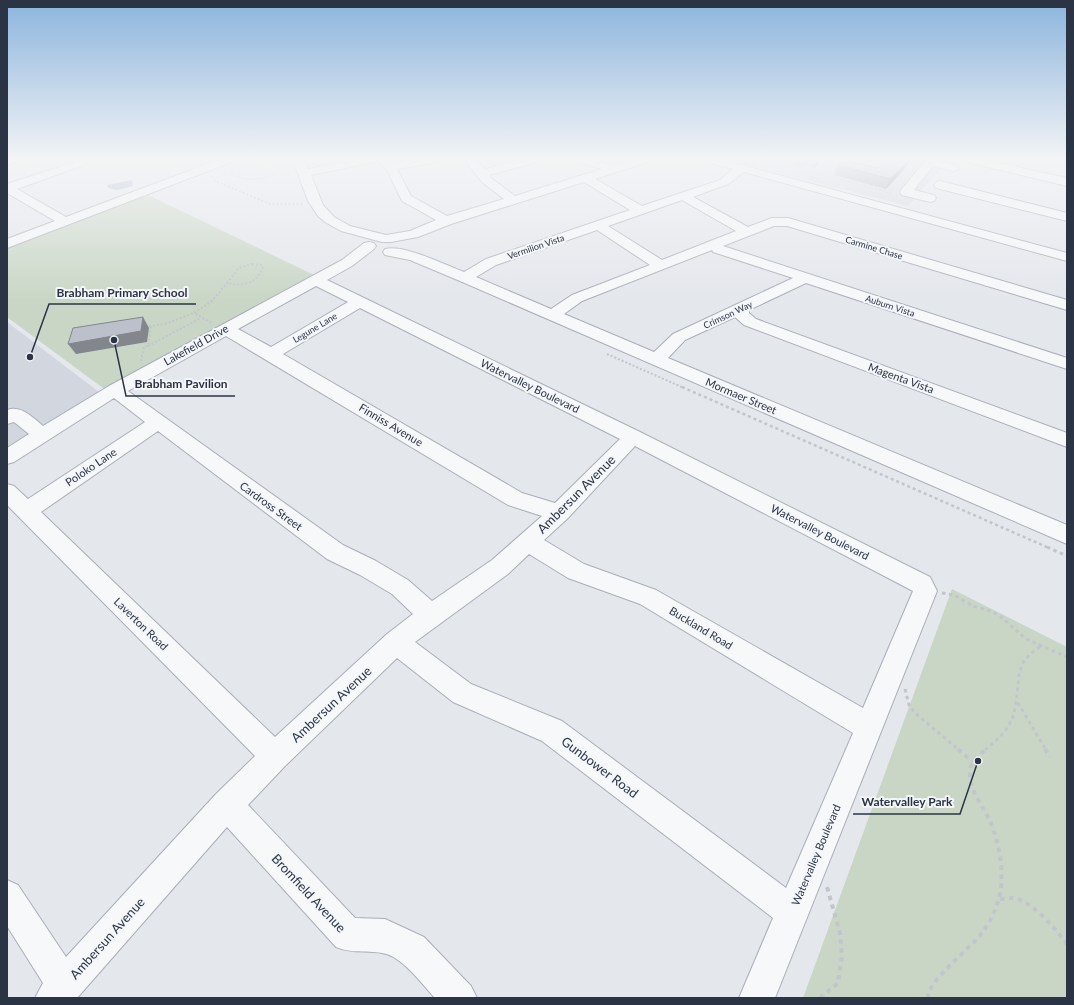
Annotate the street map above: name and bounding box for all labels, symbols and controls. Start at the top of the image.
street label: Vermilion Vista [506,232,566,261]
street label: Carmine Chase [844,234,904,262]
callout: Brabham Primary School [49,280,196,304]
text: Brabham Primary School [56,285,188,300]
street label: Auburn Vista [864,292,916,319]
street label: Crimson Way [702,298,754,331]
street label: Legune Lane [291,310,339,345]
street label: Lakefield Drive [161,321,231,368]
street label: Watervalley Boulevard [479,356,582,415]
street label: Magenta Vista [866,360,936,395]
callout: Brabham Pavilion [126,372,235,396]
street label: Mormaer Street [704,375,779,416]
text: Brabham Pavilion [134,376,228,391]
street label: Finniss Avenue [357,400,426,449]
street label: Poloko Lane [63,445,119,488]
street label: Ambersun Avenue [533,451,619,537]
street label: Cardross Street [238,479,305,533]
street label: Watervalley Boulevard [769,501,872,562]
street label: Laverton Road [112,595,171,653]
street label: Buckland Road [667,604,735,652]
street label: Ambersun Avenue [287,662,375,745]
street label: Gunbower Road [558,733,642,801]
callout: Watervalley Park [853,790,960,814]
text: Watervalley Park [862,794,953,809]
street label: Watervalley Boulevard [788,802,843,907]
street label: Bromfield Avenue [269,851,349,936]
street label: Ambersun Avenue [66,894,148,982]

